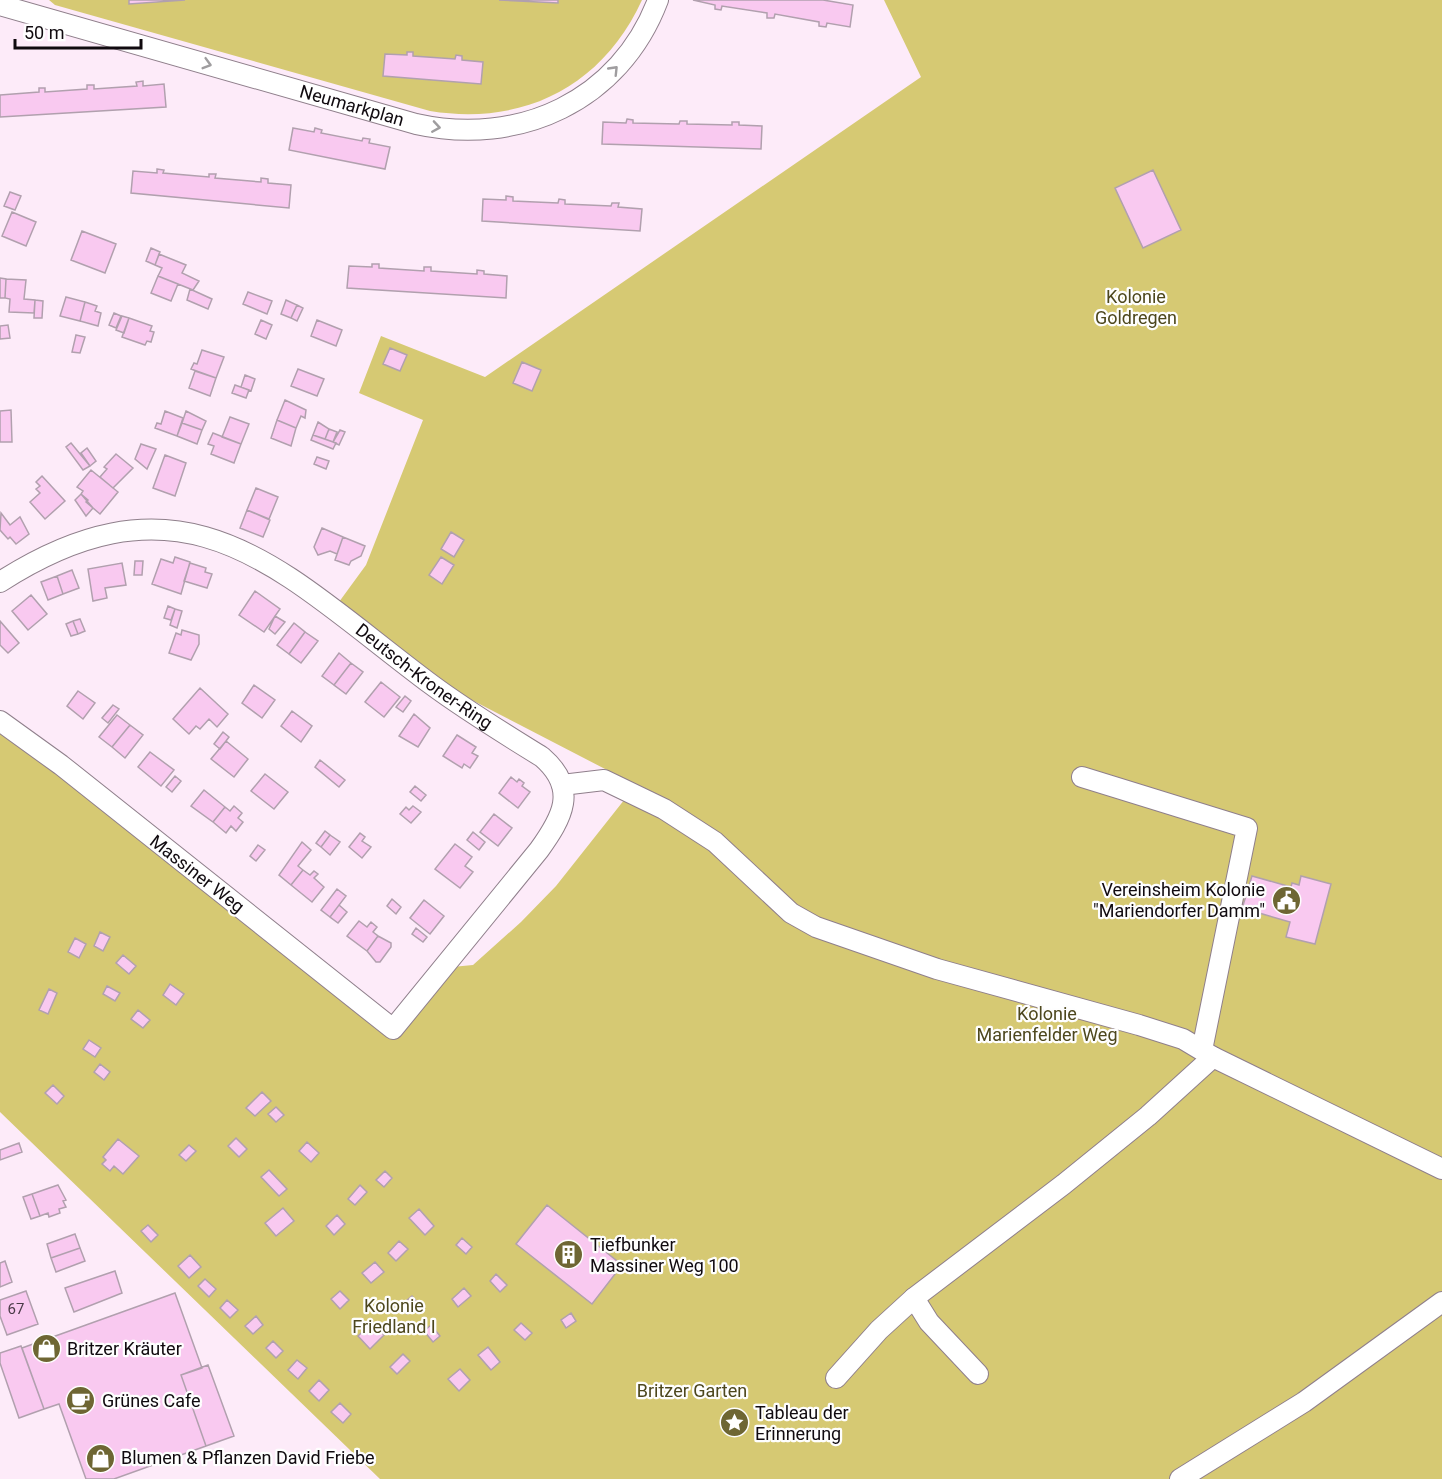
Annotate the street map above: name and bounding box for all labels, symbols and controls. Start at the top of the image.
scale bar [15,12,141,50]
text: 50 m [24,22,64,43]
one-way arrow [201,57,212,69]
one-way arrow [606,66,617,77]
street label: Neumarkplan [298,80,407,130]
one-way arrow [431,121,440,133]
park label: Kolonie Goldregen [1095,286,1177,328]
street label: Deutsch-Kroner-Ring [352,619,497,733]
street label: Massiner Weg [146,830,249,917]
place label: Vereinsheim Kolonie "Mariendorfer Damm" [1093,879,1265,921]
public building icon: Vereinsheim Kolonie "Mariendorfer Damm" [1270,884,1302,916]
park label: Kolonie Marienfelder Weg [976,1003,1118,1045]
place label: Tiefbunker Massiner Weg 100 [590,1234,739,1276]
building icon: Tiefbunker Massiner Weg 100 [553,1239,585,1271]
park label: Kolonie Friedland I [352,1295,436,1337]
house number: 67 [8,1300,24,1318]
shop icon: Britzer Kräuter [30,1333,62,1365]
place label: Britzer Kräuter [67,1338,182,1359]
park label: Britzer Garten [637,1380,747,1401]
cafe icon: Grünes Cafe [65,1385,97,1417]
place label: Grünes Cafe [102,1390,201,1411]
place label: Tableau der Erinnerung [755,1402,849,1444]
place icon: Tableau der Erinnerung [718,1407,750,1439]
shop icon: Blumen & Pflanzen David Friebe [84,1442,116,1474]
place label: Blumen & Pflanzen David Friebe [121,1447,375,1468]

